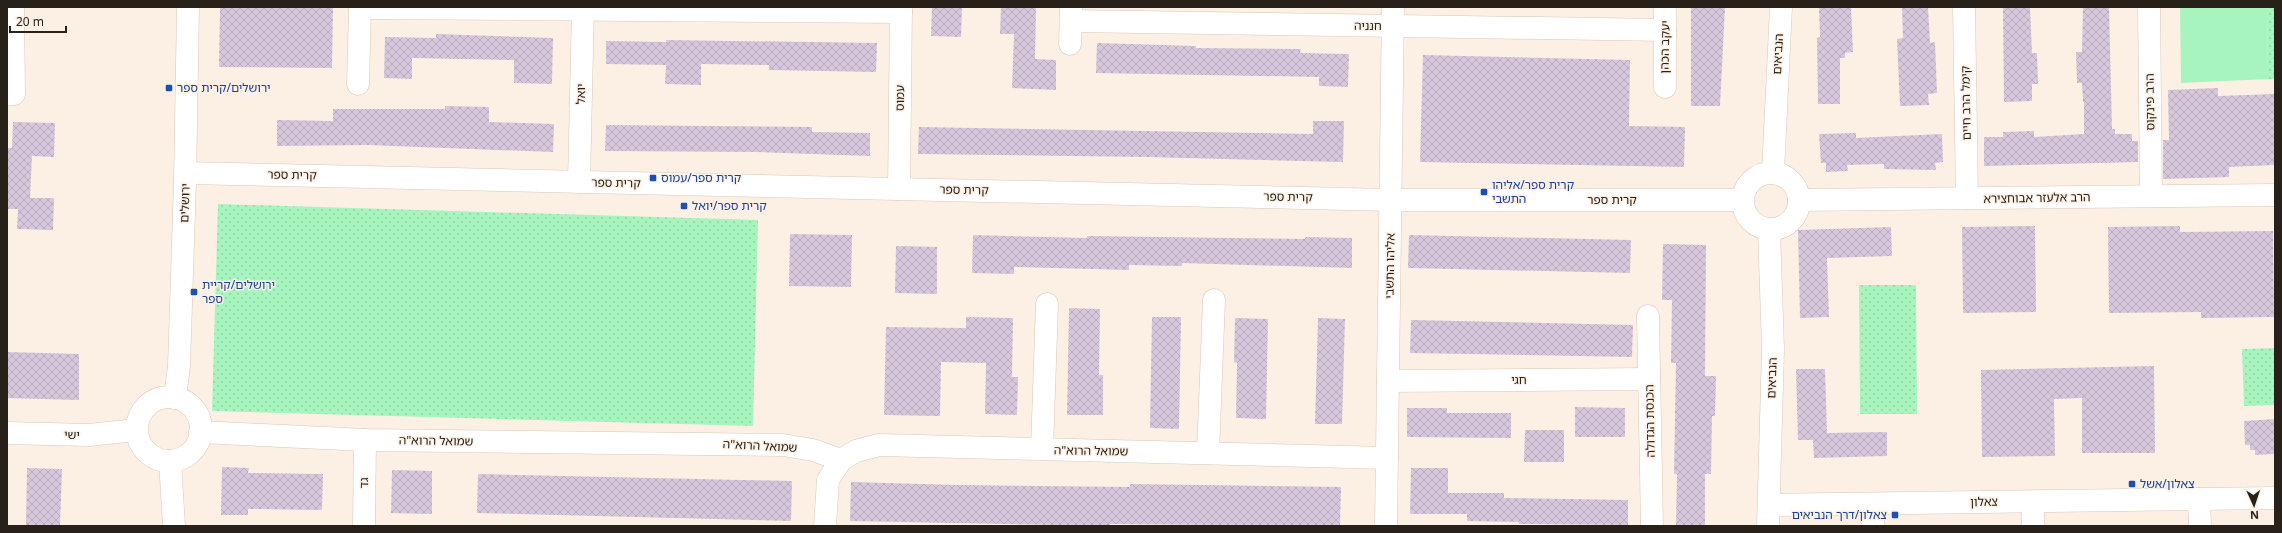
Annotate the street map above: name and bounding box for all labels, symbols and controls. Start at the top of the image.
scale bar [10,8,66,34]
text: 20 m [16,13,44,30]
street label: חנניה [1354,17,1382,34]
street label: יעקב הכהן [1656,20,1673,74]
street label: הנביאים [1768,33,1787,75]
street label: קימל הרב חיים [1956,65,1975,140]
street label: הרב פינקוס [2141,73,2158,131]
place label: ירושלים/קרית ספר [177,79,271,96]
marker: ירושלים/קרית ספר [164,83,174,93]
street label: יואל [572,83,589,105]
street label: עמוס [891,85,908,111]
street label: קרית ספר [267,166,317,183]
place label: קרית ספר/עמוס [661,169,742,186]
marker: קרית ספר/עמוס [648,173,658,183]
street label: קרית ספר [591,174,641,191]
place label: קרית ספר/אליהו התשבי [1492,176,1575,207]
street label: קרית ספר [939,181,989,198]
street label: ירושלים [175,183,194,223]
marker: קרית ספר/אליהו התשבי [1479,187,1489,197]
street label: קרית ספר [1263,188,1313,205]
street label: הרב אלעזר אבוחצירא [1983,188,2091,207]
street label: קרית ספר [1587,191,1637,208]
place label: קרית ספר/יואל [692,197,767,214]
marker: קרית ספר/יואל [679,201,689,211]
street label: אליהו התשבי [1380,233,1399,299]
place label: ירושלים/קריית ספר [202,276,275,307]
marker: ירושלים/קריית ספר [189,287,199,297]
street label: הנביאים [1762,357,1781,399]
street label: חגי [1511,371,1527,388]
street label: הכנסת הגדולה [1640,384,1659,458]
street label: ישי [64,426,80,443]
street label: שמואל הרוא"ה [399,431,473,450]
street label: שמואל הרוא"ה [722,435,798,456]
street label: שמואל הרוא"ה [1054,441,1128,460]
place label: צאלון/אשל [2140,475,2195,492]
street label: גד [355,477,372,489]
marker: צאלון/אשל [2127,479,2137,489]
north arrow [2234,485,2274,525]
street label: צאלון [1970,493,1998,510]
place label: צאלון/דרך הנביאים [1792,506,1887,523]
text: N [2250,508,2259,523]
marker: צאלון/דרך הנביאים [1890,510,1900,520]

